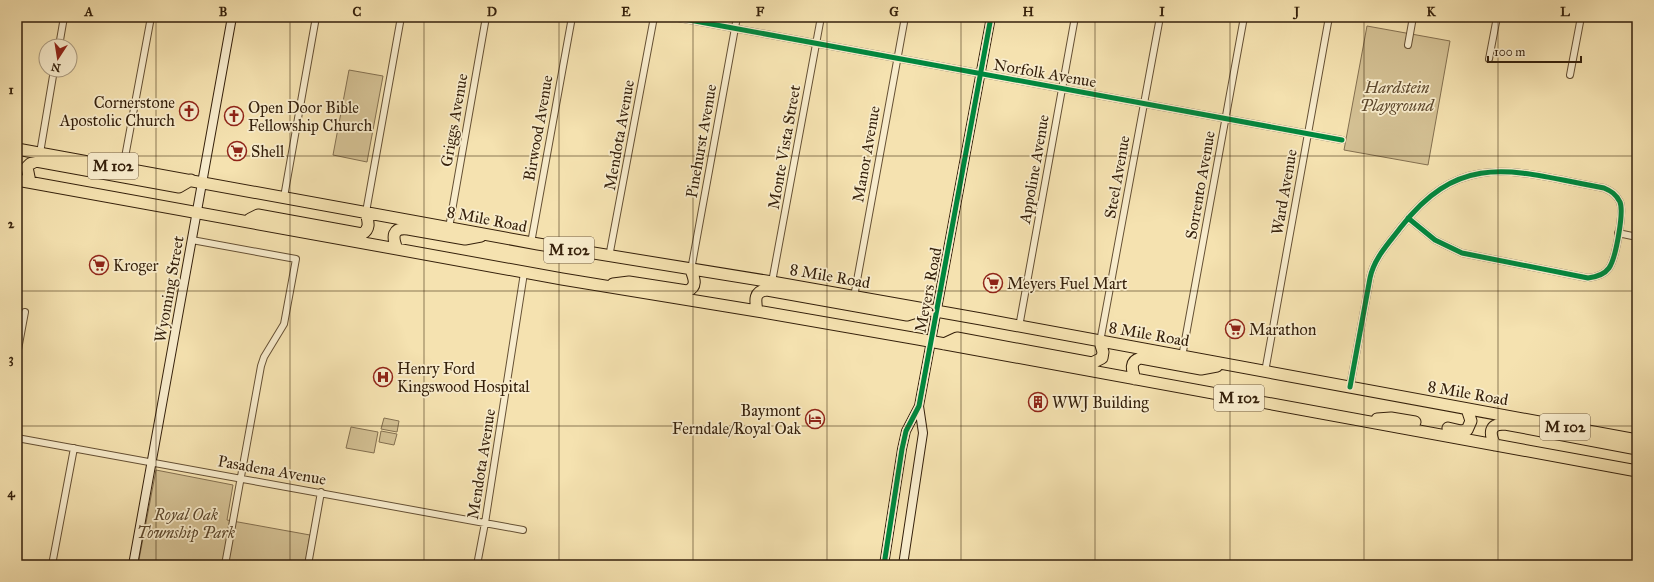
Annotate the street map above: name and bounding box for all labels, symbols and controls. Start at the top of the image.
text: A [84,4,94,20]
text: B [219,4,228,20]
text: C [353,4,362,20]
text: D [487,4,497,20]
text: E [621,4,631,20]
text: F [756,4,765,20]
text: G [889,4,899,20]
text: H [1022,4,1034,20]
text: I [1159,4,1165,20]
text: J [1292,4,1300,20]
text: K [1426,4,1436,20]
text: L [1560,4,1570,20]
north arrow [38,38,78,78]
scale bar [1488,38,1581,64]
text: 100 m [1494,45,1525,59]
street label: Norfolk Avenue [992,55,1098,91]
text: N [49,60,62,75]
street label: Griggs Avenue [436,72,473,168]
street label: Birwood Avenue [519,73,557,182]
street label: Mendota Avenue [600,78,638,192]
park label: Hardstein Playground [1360,78,1436,115]
text: 1 [8,82,14,98]
street label: Pinehurst Avenue [682,82,720,199]
street label: Monte Vista Street [764,83,804,211]
place label: Cornerstone Apostolic Church [59,93,175,130]
place label: Open Door Bible Fellowship Church [248,98,372,135]
church icon: Cornerstone Apostolic Church [178,100,200,122]
street label: Manor Avenue [848,104,884,204]
church icon: Open Door Bible Fellowship Church [223,105,245,127]
street label: Appoline Avenue [1015,113,1053,226]
street label: Sorrento Avenue [1181,129,1219,241]
street label: Steel Avenue [1100,134,1134,220]
supermarket icon: Shell [226,140,248,162]
place label: Shell [251,142,285,161]
street label: Ward Avenue [1267,147,1301,236]
road number: M 102 [88,153,138,179]
street label: 8 Mile Road [445,202,529,236]
text: 2 [8,216,15,232]
street label: Wyoming Street [150,234,189,344]
road number: M 102 [544,237,594,263]
street label: Meyers Road [910,246,946,334]
supermarket icon: Kroger [88,254,110,276]
place label: Kroger [113,256,159,276]
street label: 8 Mile Road [788,260,872,292]
supermarket icon: Meyers Fuel Mart [982,272,1004,294]
place label: Meyers Fuel Mart [1007,274,1128,293]
street label: 8 Mile Road [1107,318,1191,350]
supermarket icon: Marathon [1224,318,1246,340]
place label: Marathon [1249,320,1317,339]
text: 3 [8,351,14,367]
place label: Henry Ford Kingswood Hospital [397,359,530,397]
hospital icon: Henry Ford Kingswood Hospital [372,366,394,388]
street label: 8 Mile Road [1426,377,1510,409]
road number: M 102 [1214,385,1264,411]
building icon: WWJ Building [1027,391,1049,413]
place label: WWJ Building [1052,393,1149,413]
place label: Baymont Ferndale/Royal Oak [672,401,802,438]
street label: Mendota Avenue [463,407,499,521]
hotel icon: Baymont Ferndale/Royal Oak [804,408,826,430]
road number: M 102 [1540,414,1590,440]
street label: Pasadena Avenue [216,451,328,489]
text: 4 [7,485,15,501]
park label: Royal Oak Township Park [137,505,235,543]

